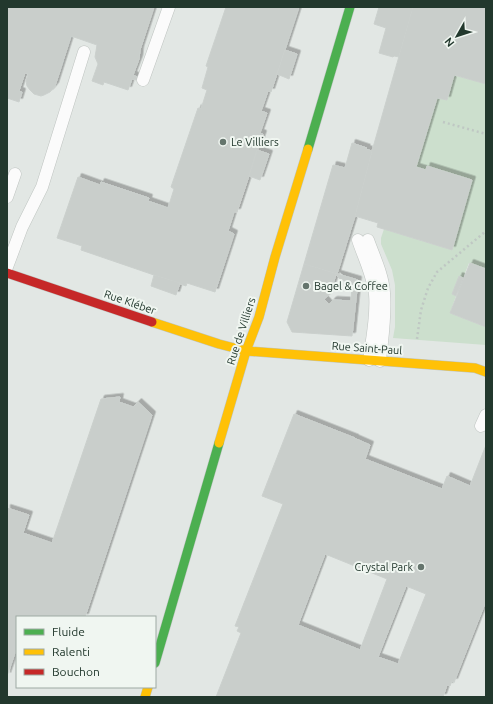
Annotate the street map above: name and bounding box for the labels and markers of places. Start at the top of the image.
place label: Le Villiers [231,136,279,148]
marker: Le Villiers [218,137,228,147]
place label: Bagel & Coffee [314,280,388,292]
marker: Bagel & Coffee [301,281,311,291]
place label: Crystal Park [355,561,413,573]
marker: Crystal Park [416,562,426,572]

